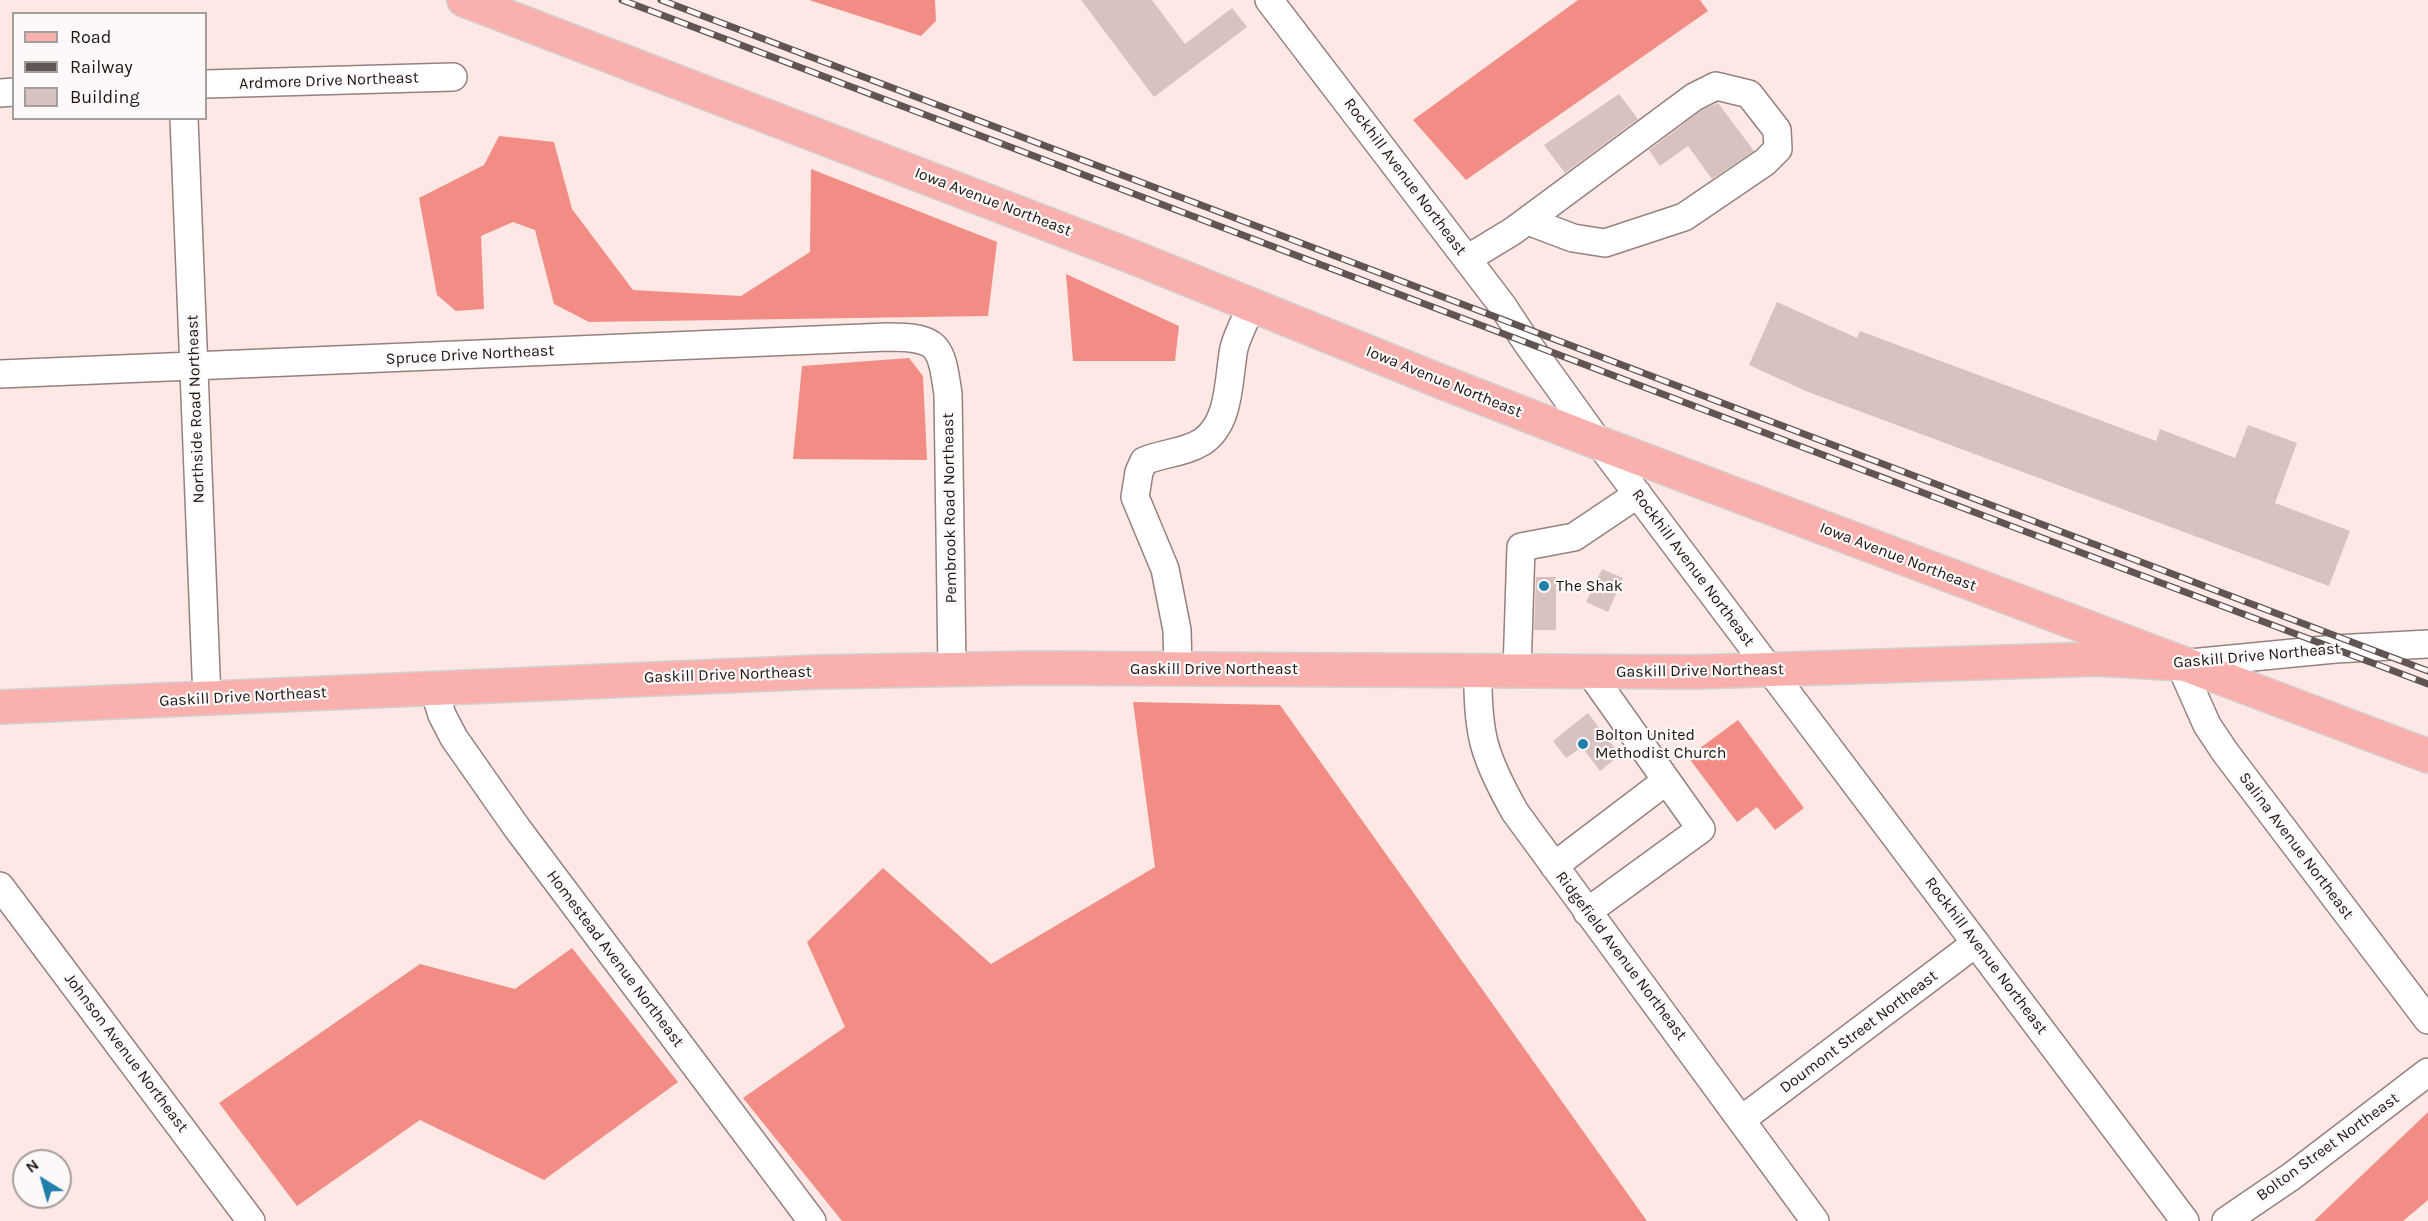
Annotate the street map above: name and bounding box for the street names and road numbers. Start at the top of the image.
street label: Ardmore Drive Northeast [239,68,419,94]
street label: Rockhill Avenue Northeast [1340,95,1470,259]
street label: Iowa Avenue Northeast [912,163,1074,241]
street label: Northside Road Northeast [183,314,209,504]
street label: Spruce Drive Northeast [385,341,555,369]
street label: Iowa Avenue Northeast [1363,342,1525,422]
street label: Pembrook Road Northeast [939,412,961,604]
street label: Rockhill Avenue Northeast [1628,486,1758,650]
street label: Iowa Avenue Northeast [1817,518,1979,596]
street label: Gaskill Drive Northeast [2173,639,2341,673]
street label: Gaskill Drive Northeast [1130,659,1298,679]
street label: Gaskill Drive Northeast [1616,660,1784,682]
street label: Gaskill Drive Northeast [644,662,812,688]
street label: Gaskill Drive Northeast [159,683,327,711]
street label: Salina Avenue Northeast [2234,769,2358,923]
street label: Homestead Avenue Northeast [542,867,688,1051]
street label: Ridgefield Avenue Northeast [1551,868,1691,1044]
street label: Rockhill Avenue Northeast [1921,874,2051,1038]
street label: Doumont Street Northeast [1776,966,1942,1098]
street label: Johnson Avenue Northeast [60,970,192,1136]
street label: Bolton Street Northeast [2253,1089,2403,1205]

